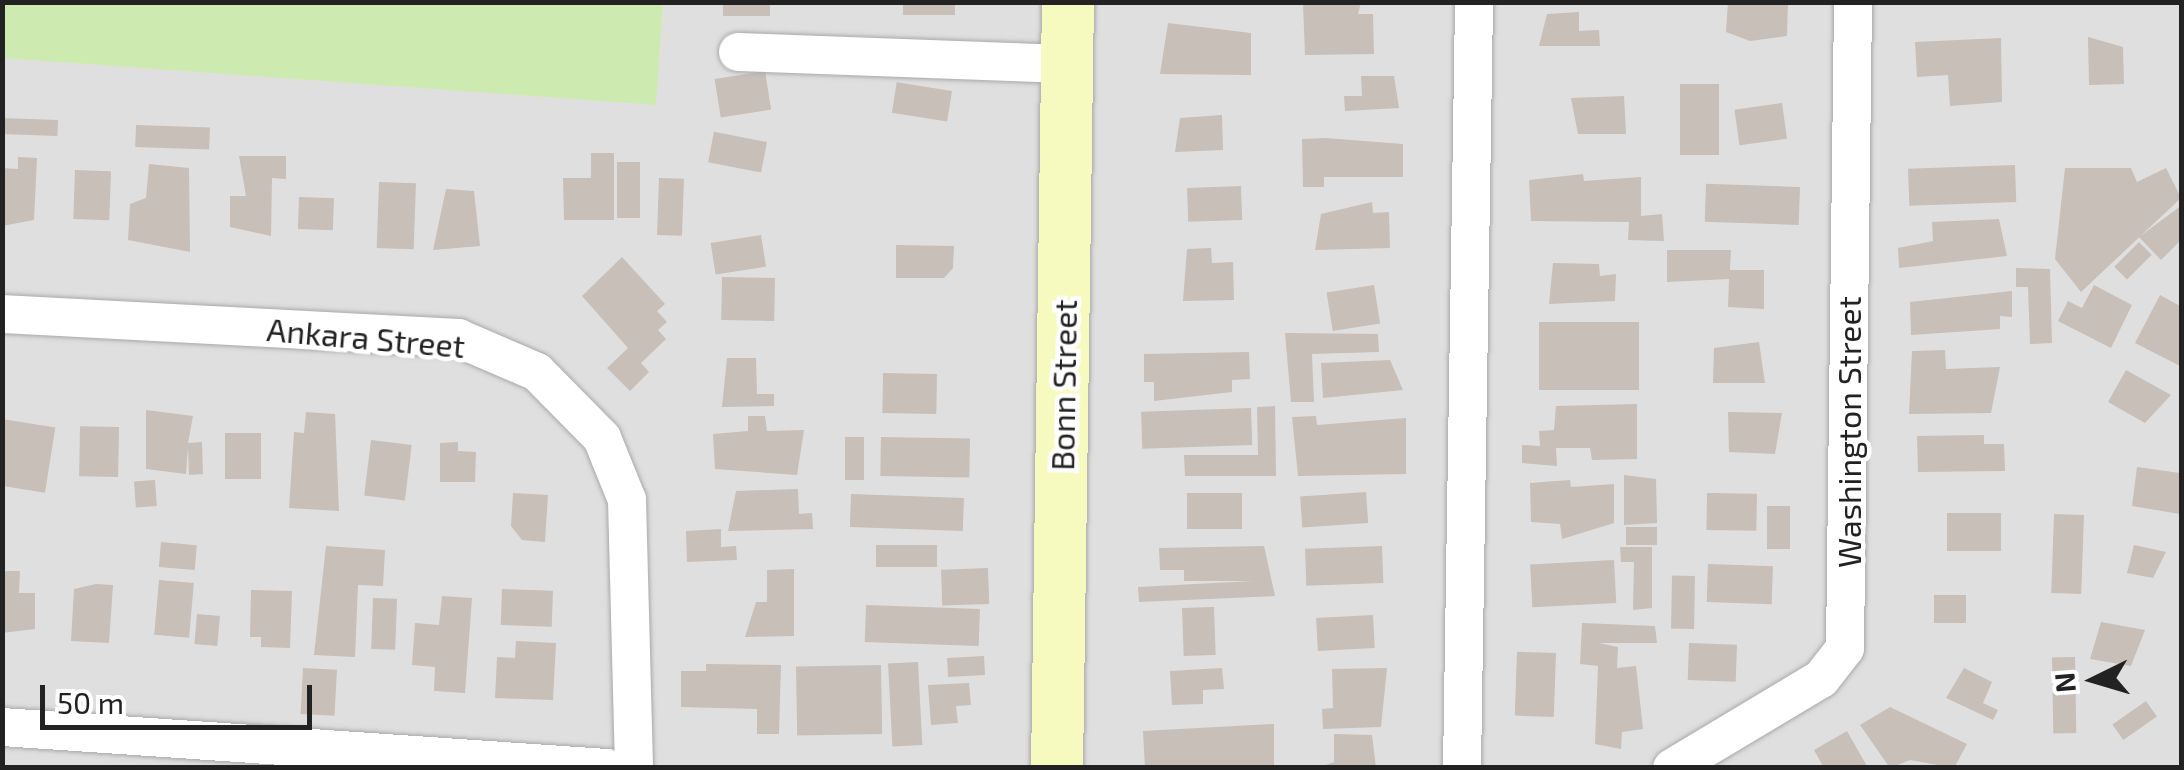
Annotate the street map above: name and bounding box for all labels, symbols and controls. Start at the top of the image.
street label: Washington Street [1829,296,1867,568]
street label: Bonn Street [1042,299,1084,471]
street label: Ankara Street [265,309,467,365]
north arrow [2044,630,2144,730]
scale bar [45,665,318,727]
text: N [2046,671,2082,694]
text: 50 m [57,684,124,720]

